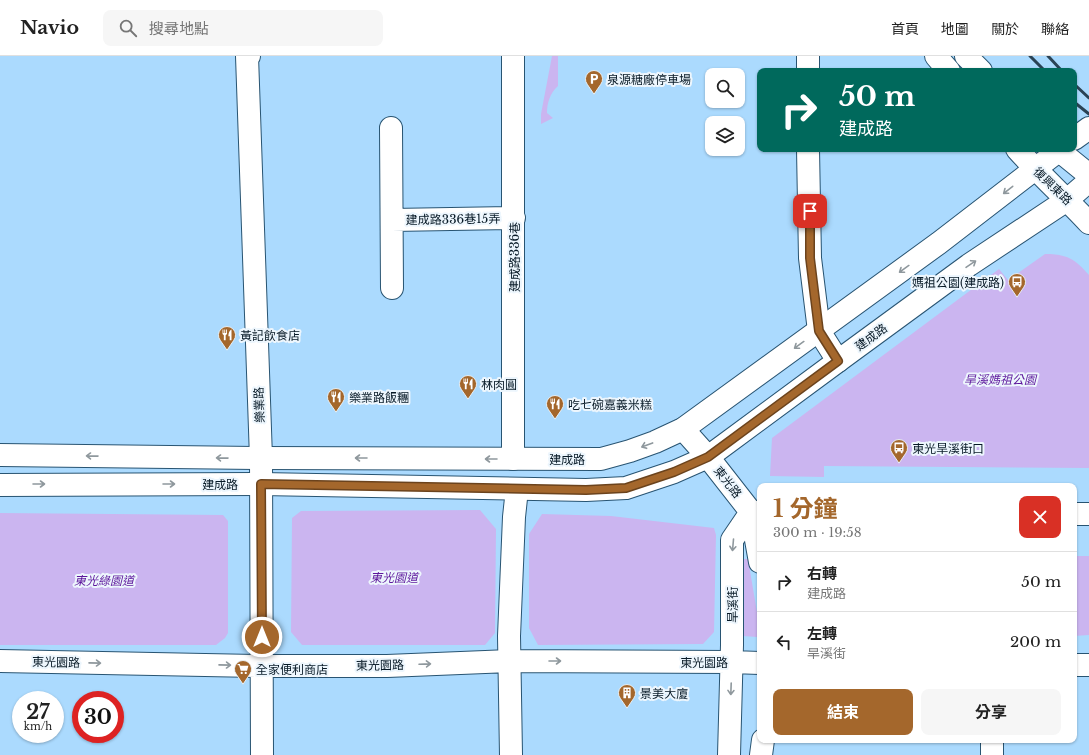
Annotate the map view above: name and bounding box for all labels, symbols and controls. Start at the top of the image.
search box [103,10,383,46]
text: Navio [20,16,79,39]
icon: search [117,17,139,39]
text: 搜尋地點 [149,19,209,38]
text: 首頁 [891,20,919,38]
text: 地圖 [941,20,969,38]
text: 關於 [991,20,1019,38]
text: 聯絡 [1041,20,1069,38]
map controls [705,68,745,156]
button: search [705,68,745,108]
parking icon: 泉源糖廠停車場 [584,69,604,94]
place label: 泉源糖廠停車場 [607,72,691,87]
text: 50 m [839,79,915,114]
icon: right [773,84,825,136]
button: layers [705,116,745,156]
text: 建成路 [839,118,893,140]
street label: 復興東路 [1031,164,1075,208]
one-way arrow [1002,186,1013,194]
pin [793,194,827,228]
icon: arrive [799,200,821,222]
street label: 建成路336巷15弄 [406,211,500,227]
street label: 建成路336巷 [507,222,522,292]
one-way arrow [965,260,976,268]
one-way arrow [899,265,910,273]
bus stop icon: 媽祖公園(建成路) [1007,272,1027,297]
place label: 媽祖公園(建成路) [912,275,1004,290]
street label: 建成路 [852,320,890,354]
restaurant icon: 黃記飲食店 [217,325,237,350]
place label: 黃記飲食店 [240,328,300,343]
one-way arrow [794,341,805,349]
park label: 旱溪媽祖公園 [964,372,1038,387]
restaurant icon: 林肉圓 [458,374,478,399]
place label: 林肉圓 [481,377,517,392]
street label: 樂業路 [251,387,267,423]
restaurant icon: 樂業路飯糰 [326,387,346,412]
place label: 樂業路飯糰 [349,390,409,405]
restaurant icon: 吃七碗嘉義米糕 [545,394,565,419]
place label: 吃七碗嘉義米糕 [568,397,652,412]
bus stop icon: 東光旱溪街口 [889,438,909,463]
place label: 東光旱溪街口 [912,441,984,456]
one-way arrow [641,442,654,449]
one-way arrow [86,452,99,460]
street label: 建成路 [549,452,585,467]
one-way arrow [216,454,229,462]
one-way arrow [355,455,368,462]
one-way arrow [485,455,498,463]
street label: 東光路 [711,463,745,501]
street label: 建成路 [202,477,238,492]
one-way arrow [32,480,45,488]
one-way arrow [162,480,175,488]
text: 1 分鐘 [773,494,838,523]
button: close [1019,496,1061,538]
text: 300 m · 19:58 [773,524,862,541]
one-way arrow [729,538,737,551]
text: 右轉 [807,564,837,583]
park label: 東光園道 [370,570,420,585]
icon: right [773,571,795,593]
text: 50 m [1021,572,1061,591]
park label: 東光綠園道 [74,573,136,588]
text: 建成路 [807,585,846,602]
street label: 旱溪街 [725,587,740,623]
position arrow [241,616,283,658]
text: 左轉 [807,624,837,643]
icon: left [773,631,795,653]
text: 200 m [1010,632,1061,651]
text: 旱溪街 [807,645,846,662]
street label: 東光園路 [32,654,80,670]
street label: 東光園路 [680,655,728,670]
street label: 東光園路 [356,657,404,673]
one-way arrow [548,657,561,665]
one-way arrow [88,659,101,667]
supermarket icon: 全家便利商店 [233,659,253,684]
one-way arrow [418,661,431,668]
one-way arrow [218,662,231,669]
place label: 全家便利商店 [256,662,328,677]
one-way arrow [727,682,734,695]
building icon: 景美大廈 [617,683,637,708]
place label: 景美大廈 [640,686,688,701]
button: 結束 [773,689,913,735]
button: 分享 [921,689,1061,735]
speed limit sign: 30 [72,691,124,743]
text: 27 [26,700,50,724]
text: km/h [24,720,52,733]

